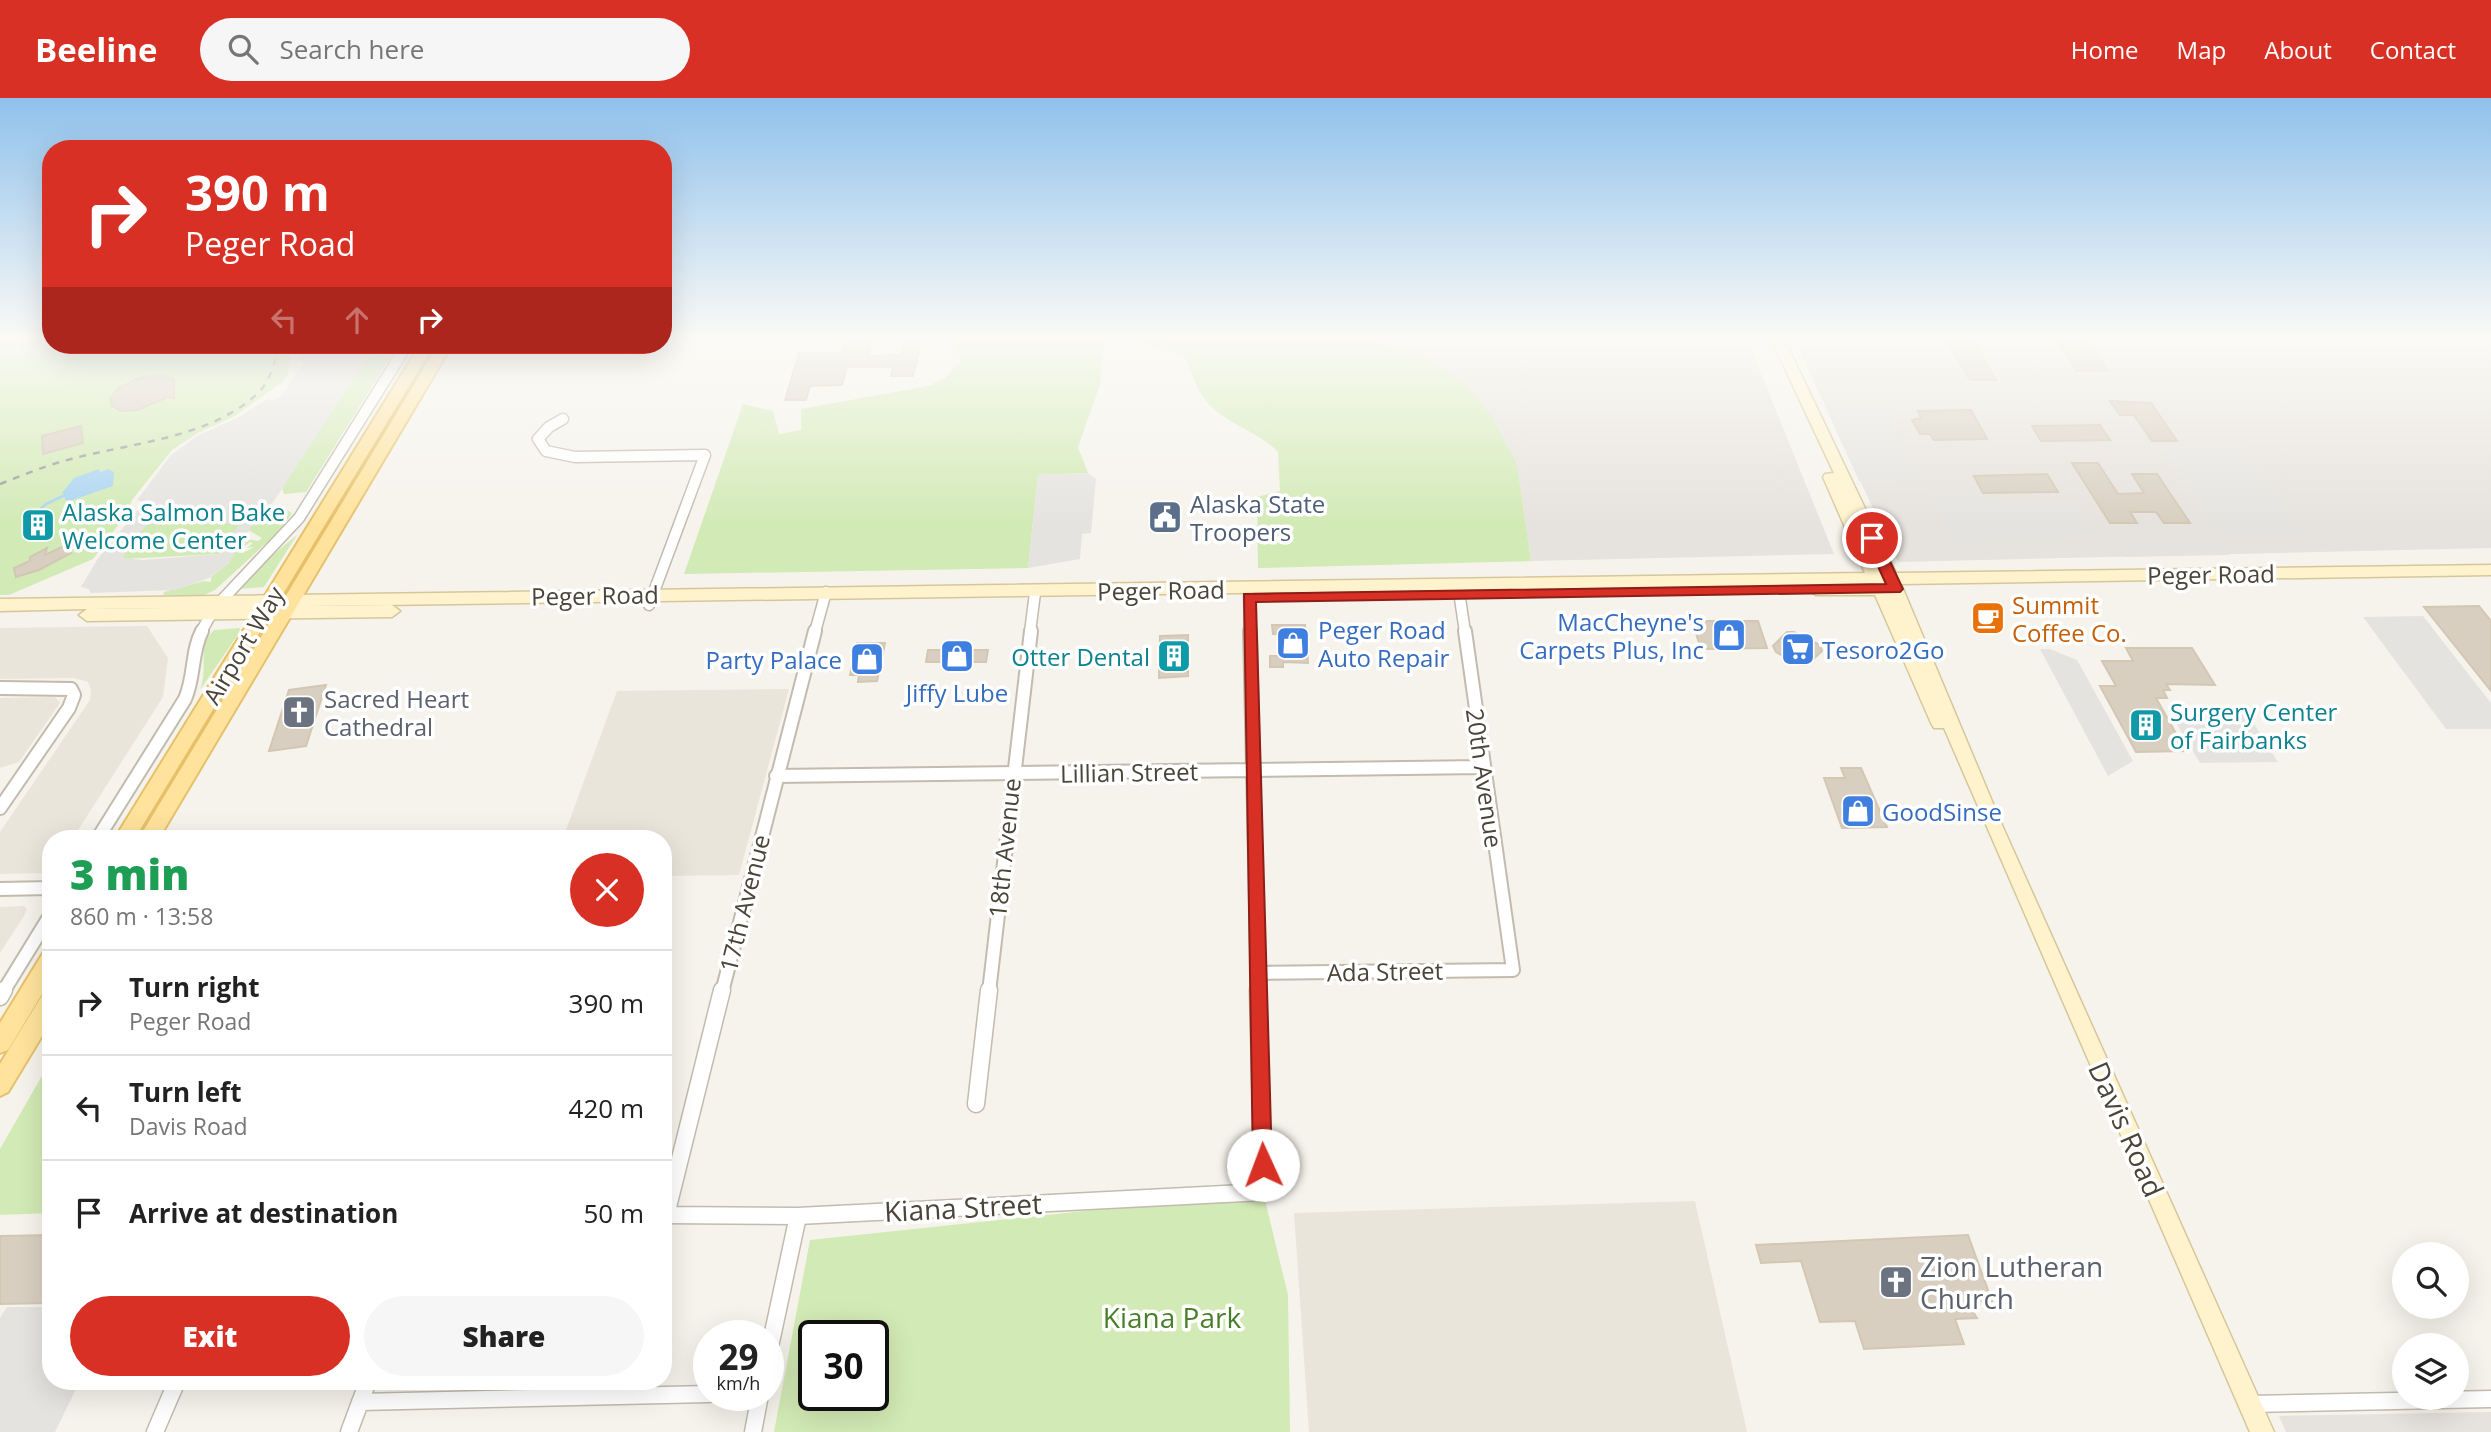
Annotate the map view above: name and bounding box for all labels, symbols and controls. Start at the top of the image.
search box [200,18,690,81]
text: Beeline [35,27,158,72]
icon: search [224,30,262,68]
text: Search here [280,31,424,67]
text: Home [2071,33,2139,66]
text: Map [2177,33,2226,66]
text: About [2264,33,2332,66]
text: Contact [2370,33,2456,66]
text: 390 m [185,159,330,225]
icon: right [70,168,161,259]
text: Peger Road [185,222,355,265]
icon: left [265,301,303,339]
icon: ahead [338,301,376,339]
icon: right [411,301,449,339]
place label: Alaska State Troopers [1190,487,1325,548]
place label: Alaska Salmon Bake Welcome Center [62,495,285,556]
public building icon: Alaska State Troopers [1146,498,1184,536]
building icon: Alaska Salmon Bake Welcome Center [19,506,57,544]
pin [1842,508,1902,568]
icon: arrive [1853,519,1891,557]
street label: Peger Road [2147,556,2275,592]
street label: Peger Road [1097,572,1225,608]
street label: Peger Road [531,577,659,613]
street label: Airport Way [195,579,292,710]
place label: Summit Coffee Co. [2012,588,2127,649]
cafe icon: Summit Coffee Co. [1969,599,2007,637]
place label: MacCheyne's Carpets Plus, Inc [1519,605,1704,666]
place label: Peger Road Auto Repair [1318,613,1449,674]
shop icon: MacCheyne's Carpets Plus, Inc [1710,616,1748,654]
shop icon: Peger Road Auto Repair [1274,624,1312,662]
supermarket icon: Tesoro2Go [1779,630,1817,668]
place label: Tesoro2Go [1822,633,1944,666]
shop icon: Jiffy Lube [938,637,976,675]
building icon: Otter Dental [1155,637,1193,675]
shop icon: Party Palace [848,640,886,678]
place label: Otter Dental [1011,640,1150,673]
place label: Party Palace [705,643,842,676]
place label: Jiffy Lube [904,676,1008,709]
place label: Sacred Heart Cathedral [324,682,469,743]
church icon: Sacred Heart Cathedral [280,693,318,731]
place label: Surgery Center of Fairbanks [2170,695,2338,756]
street label: 20th Avenue [1459,706,1511,850]
building icon: Surgery Center of Fairbanks [2127,706,2165,744]
street label: Lillian Street [1060,754,1198,790]
street label: 18th Avenue [980,776,1028,920]
shop icon: GoodSinse [1839,792,1877,830]
place label: GoodSinse [1882,795,2002,828]
street label: 17th Avenue [711,831,777,975]
text: 3 min [70,845,189,902]
button: close [570,853,644,927]
text: 860 m · 13:58 [70,900,213,932]
street label: Ada Street [1326,953,1444,989]
text: Turn right [129,969,260,1005]
icon: right [70,984,108,1022]
text: 390 m [569,985,644,1021]
text: Peger Road [129,1005,251,1037]
street label: Davis Road [2080,1055,2174,1203]
text: Turn left [129,1074,241,1110]
icon: left [70,1089,108,1127]
text: 420 m [569,1090,644,1126]
text: Davis Road [129,1110,248,1142]
position arrow [1226,1128,1300,1202]
street label: Kiana Street [883,1184,1043,1230]
icon: arrive [70,1194,108,1232]
text: Arrive at destination [129,1195,398,1231]
text: 50 m [583,1195,644,1231]
map controls [2392,1242,2469,1410]
button: search [2392,1242,2469,1319]
place label: Zion Lutheran Church [1920,1247,2103,1317]
church icon: Zion Lutheran Church [1877,1263,1915,1301]
button: Exit [70,1296,350,1376]
button: Share [364,1296,644,1376]
park label: Kiana Park [1103,1298,1241,1336]
speed limit sign: 30 [798,1320,889,1411]
text: 29 [718,1333,759,1380]
button: layers [2392,1333,2469,1410]
text: km/h [717,1371,760,1395]

